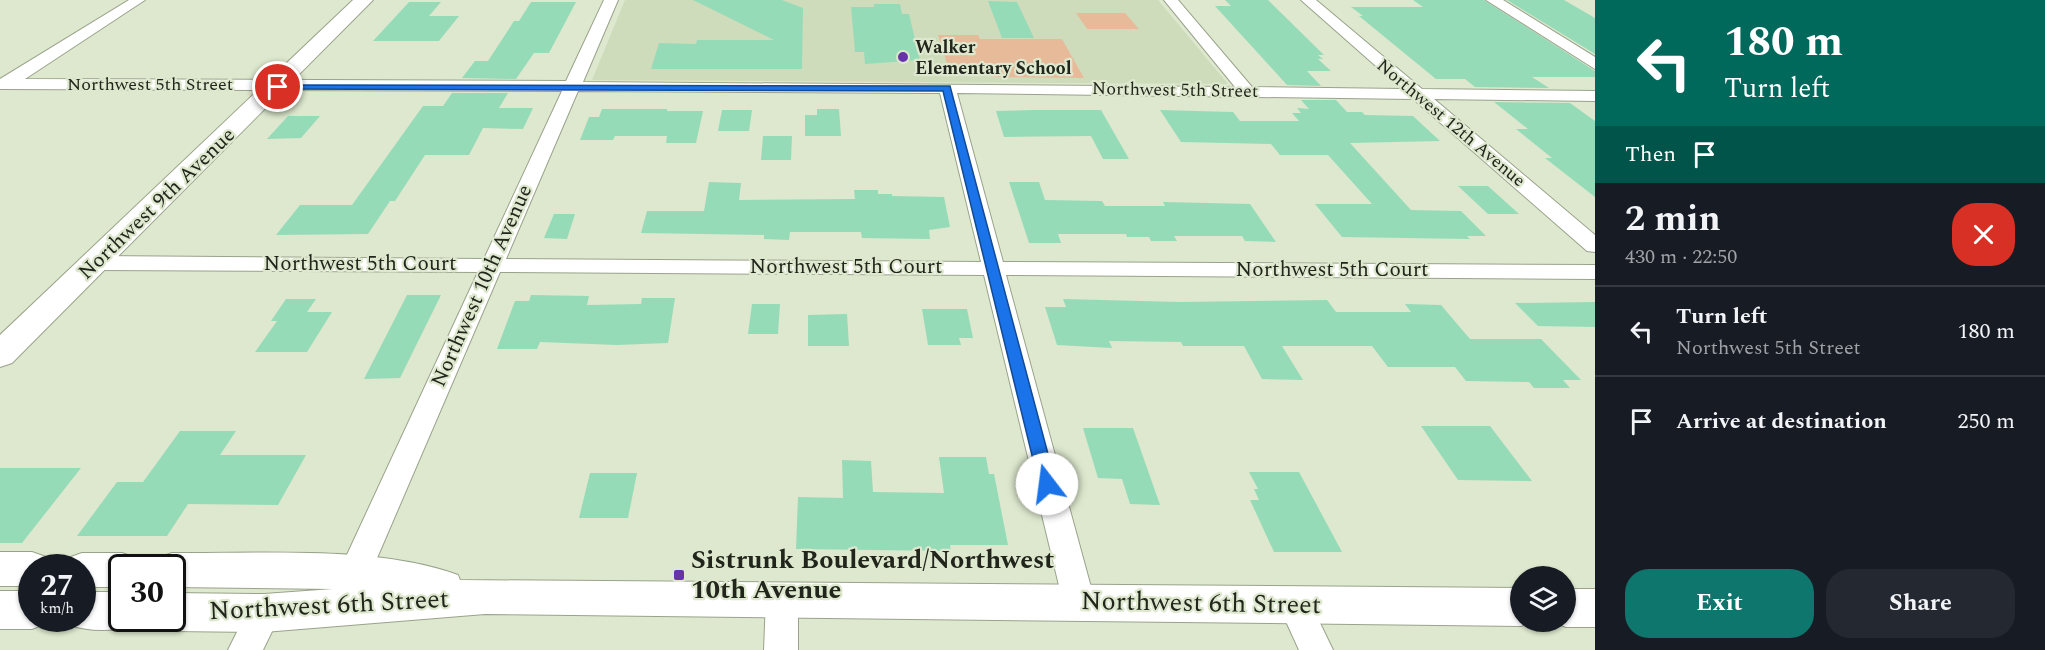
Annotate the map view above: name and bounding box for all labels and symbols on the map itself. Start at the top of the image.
place label: Walker Elementary School [915,34,1072,82]
marker: Walker Elementary School [896,50,910,64]
street label: Northwest 12th Avenue [1371,52,1531,194]
pin [252,61,303,112]
street label: Northwest 5th Street [67,71,233,98]
street label: Northwest 5th Street [1092,75,1258,105]
street label: Northwest 9th Avenue [71,120,243,288]
street label: Northwest 10th Avenue [423,180,541,392]
street label: Northwest 5th Court [264,248,456,280]
street label: Northwest 5th Court [750,251,942,283]
street label: Northwest 5th Court [1236,254,1428,286]
position arrow [1015,452,1079,516]
place label: Sistrunk Boulevard/Northwest 10th Avenue [691,540,1054,610]
speed limit sign: 30 [108,554,186,632]
marker: Sistrunk Boulevard/Northwest 10th Avenue [672,568,686,582]
street label: Northwest 6th Street [208,579,450,631]
street label: Northwest 6th Street [1081,581,1321,625]

